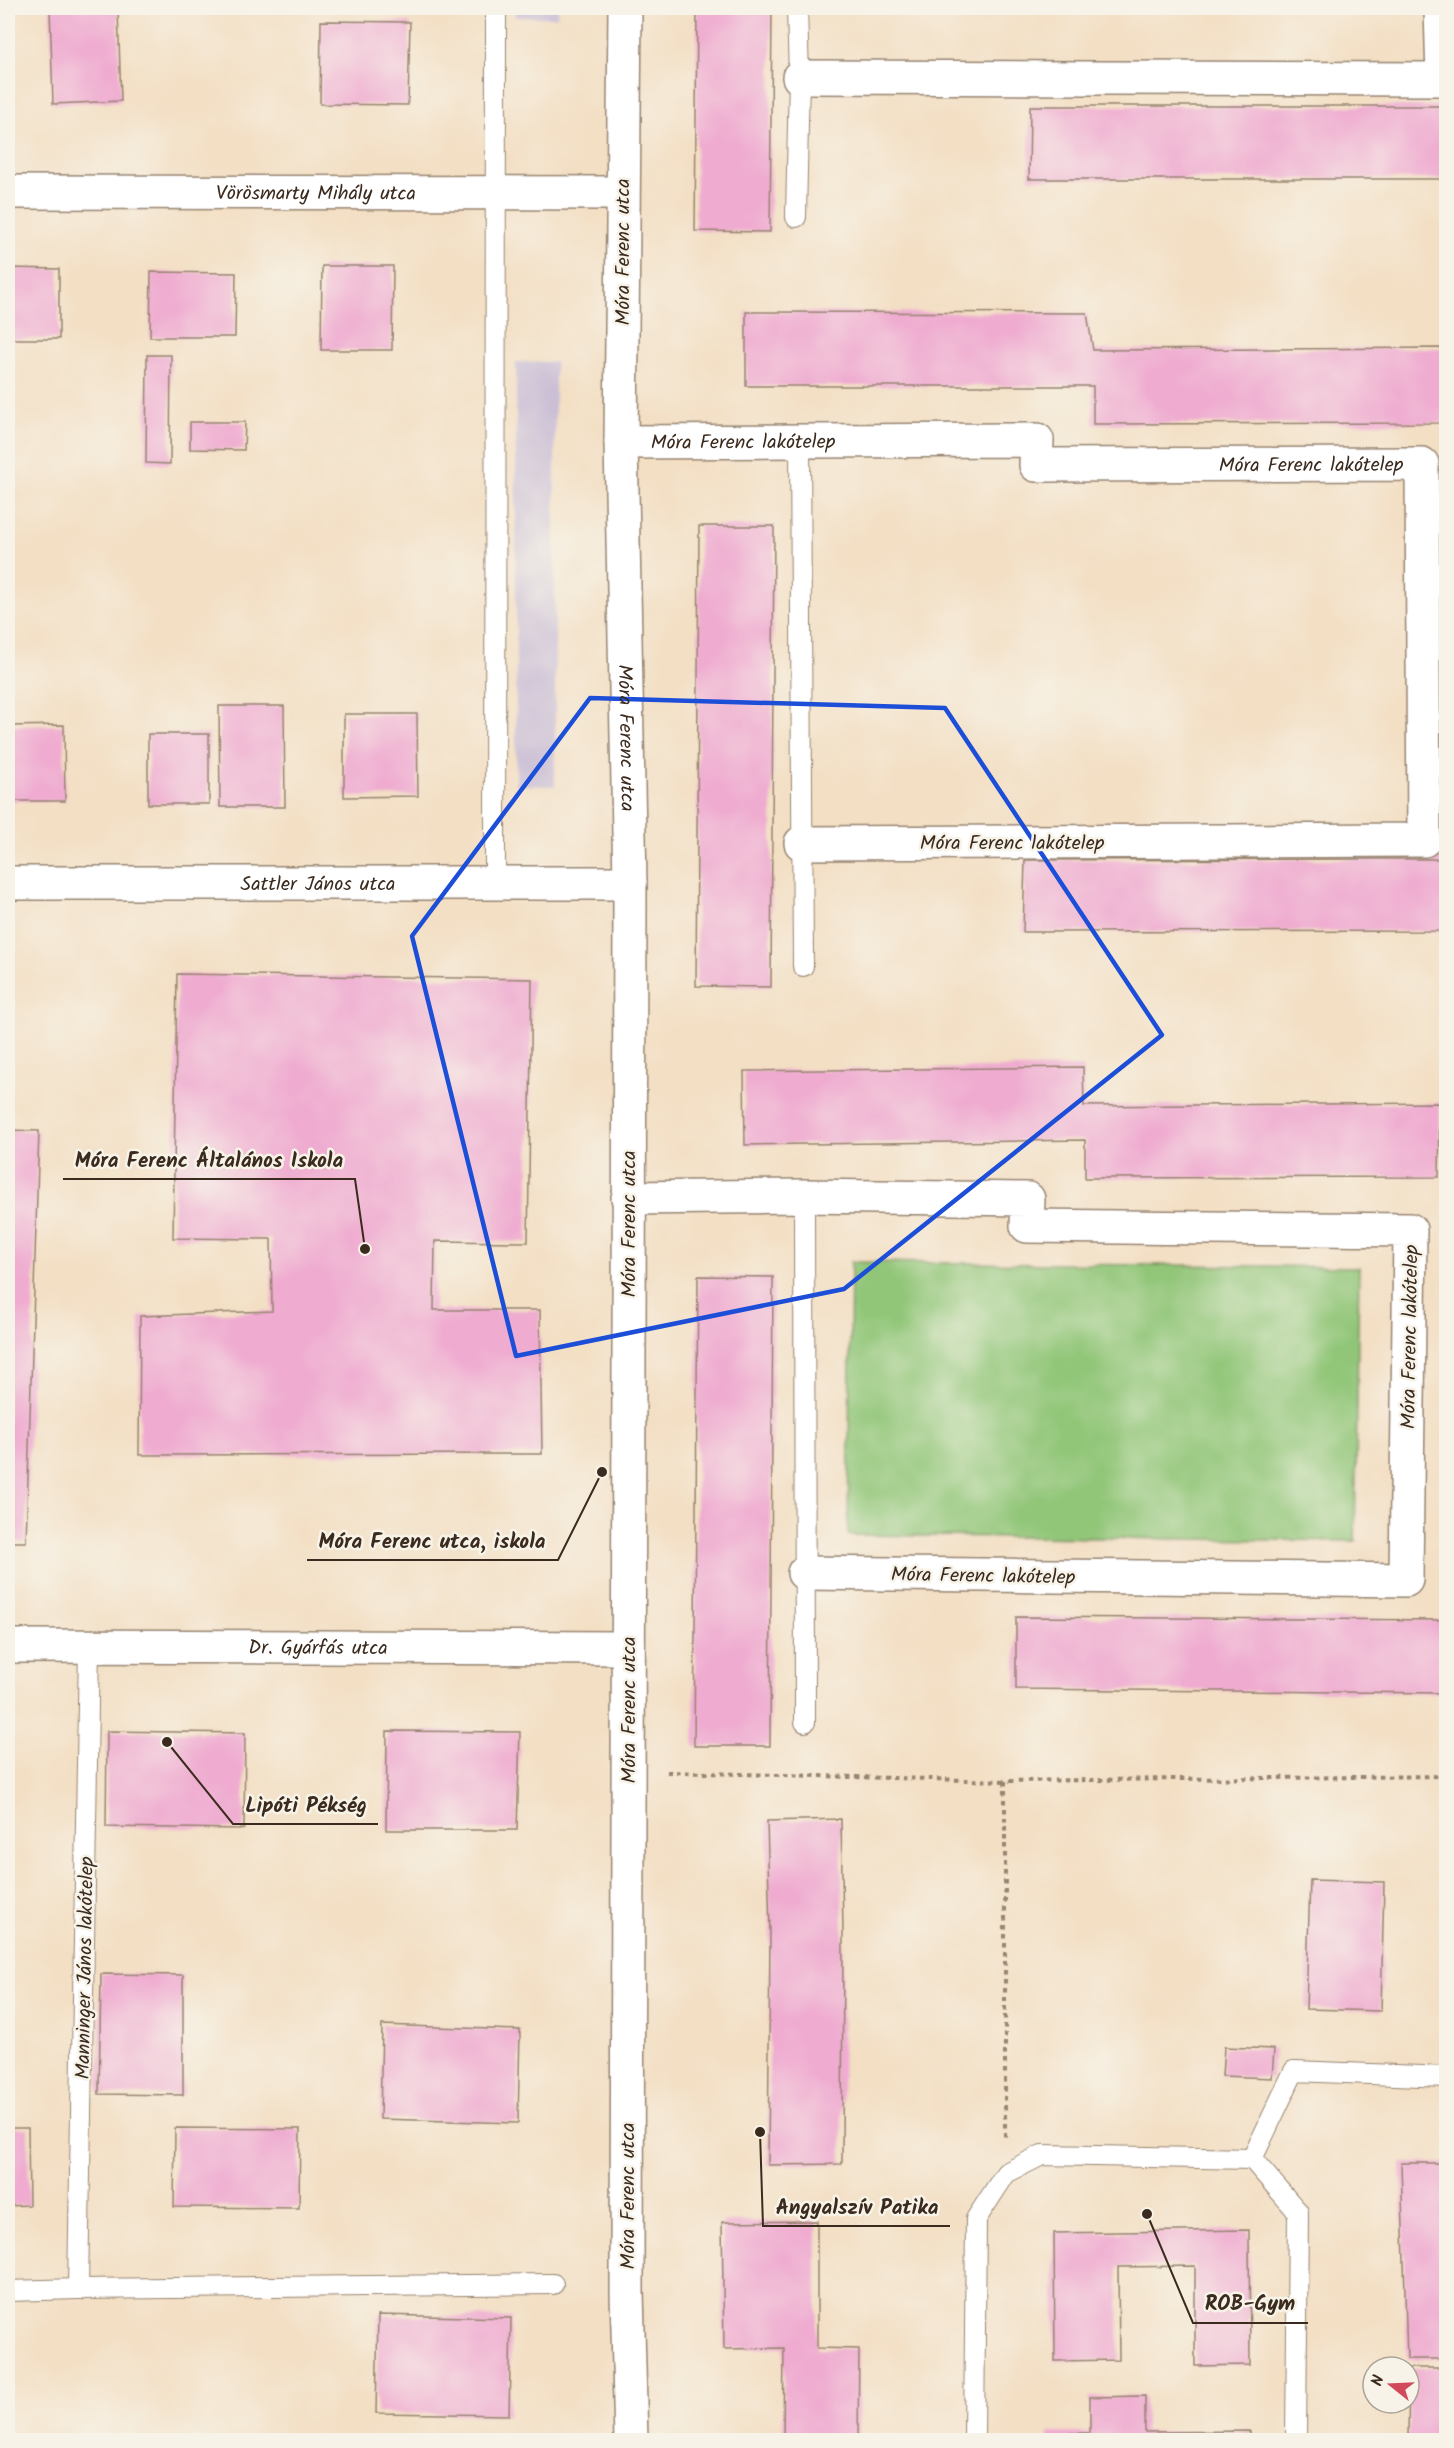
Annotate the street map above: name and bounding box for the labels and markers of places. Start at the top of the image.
callout: Móra Ferenc Általános Iskola [63,1140,355,1179]
callout: Móra Ferenc utca, iskola [307,1521,558,1560]
callout: Lipóti Pékség [233,1785,378,1824]
callout: Angyalszív Patika [763,2187,950,2226]
callout: ROB-Gym [1193,2284,1308,2323]

